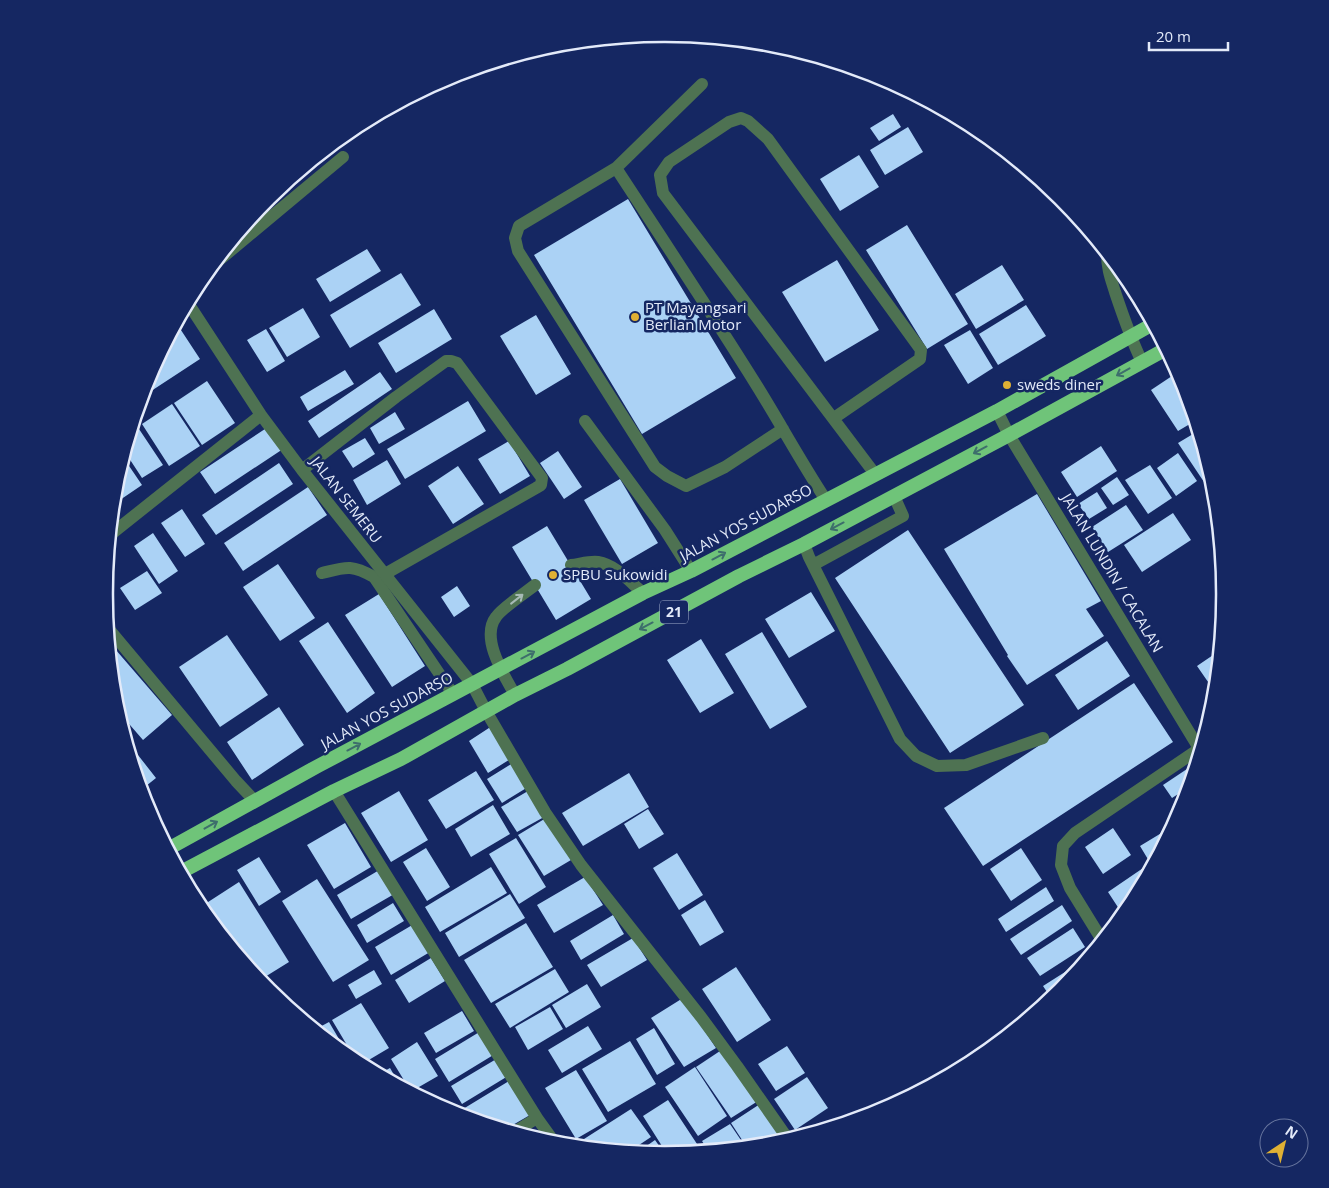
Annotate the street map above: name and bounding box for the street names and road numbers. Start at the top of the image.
street label: JALAN SEMERU [305,450,387,547]
street label: JALAN YOS SUDARSO [674,479,815,566]
street label: JALAN LUNDIN / CACALAN [1056,488,1168,656]
road number: 21 [660,600,688,624]
street label: JALAN YOS SUDARSO [315,667,456,754]

